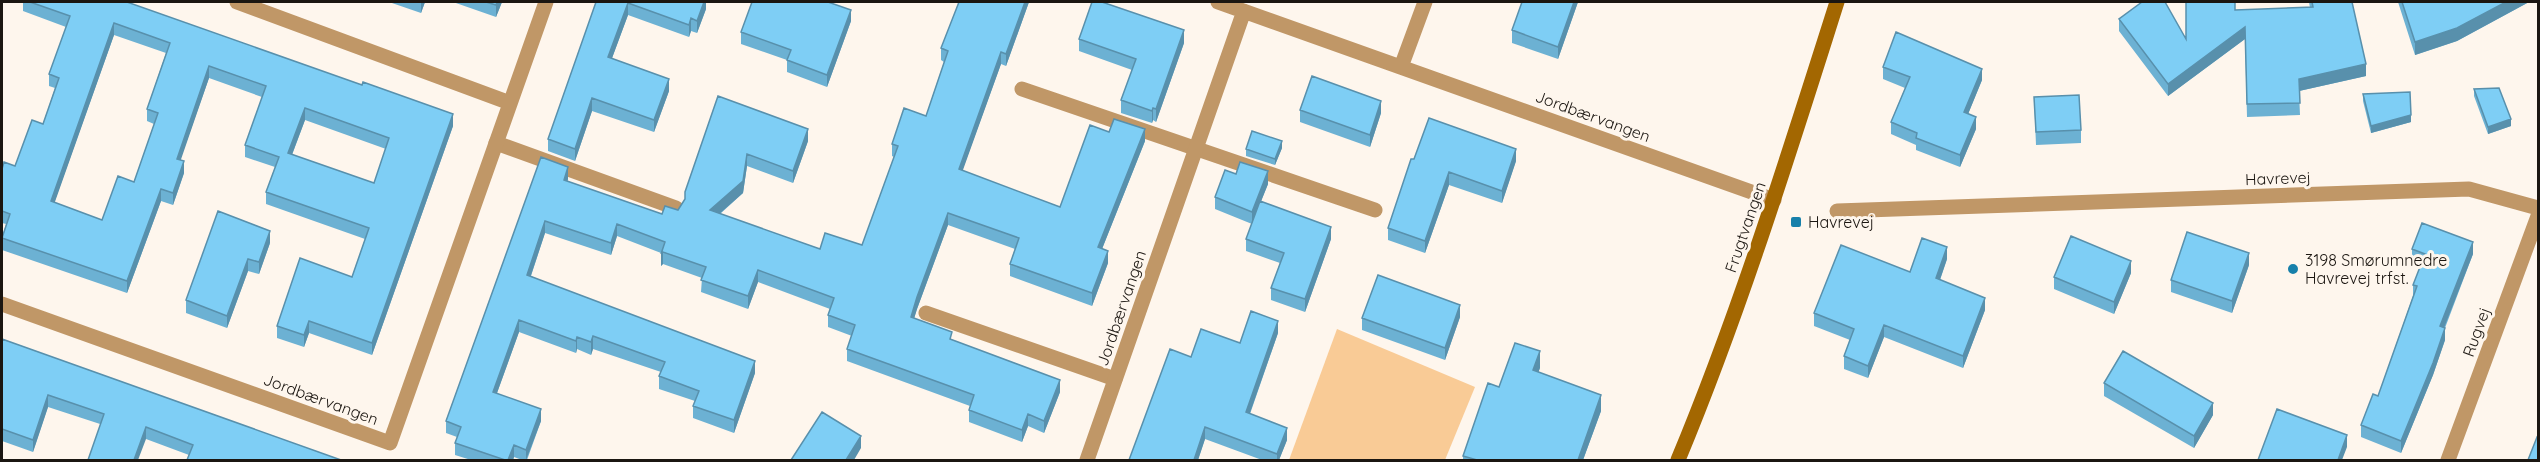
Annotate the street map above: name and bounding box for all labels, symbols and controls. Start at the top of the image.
street label: Jordbærvangen [1533,86,1653,146]
street label: Havrevej [2245,167,2311,189]
street label: Frugtvangen [1720,179,1770,275]
place label: Havrevej [1808,212,1874,232]
marker: Havrevej [1789,215,1803,229]
street label: Jordbærvangen [1092,248,1150,368]
place label: 3198 Smørumnedre Havrevej trfst. [2305,250,2447,288]
marker: 3198 Smørumnedre Havrevej trfst. [2286,262,2300,276]
street label: Rugvej [2458,305,2494,359]
street label: Jordbærvangen [261,369,381,429]

